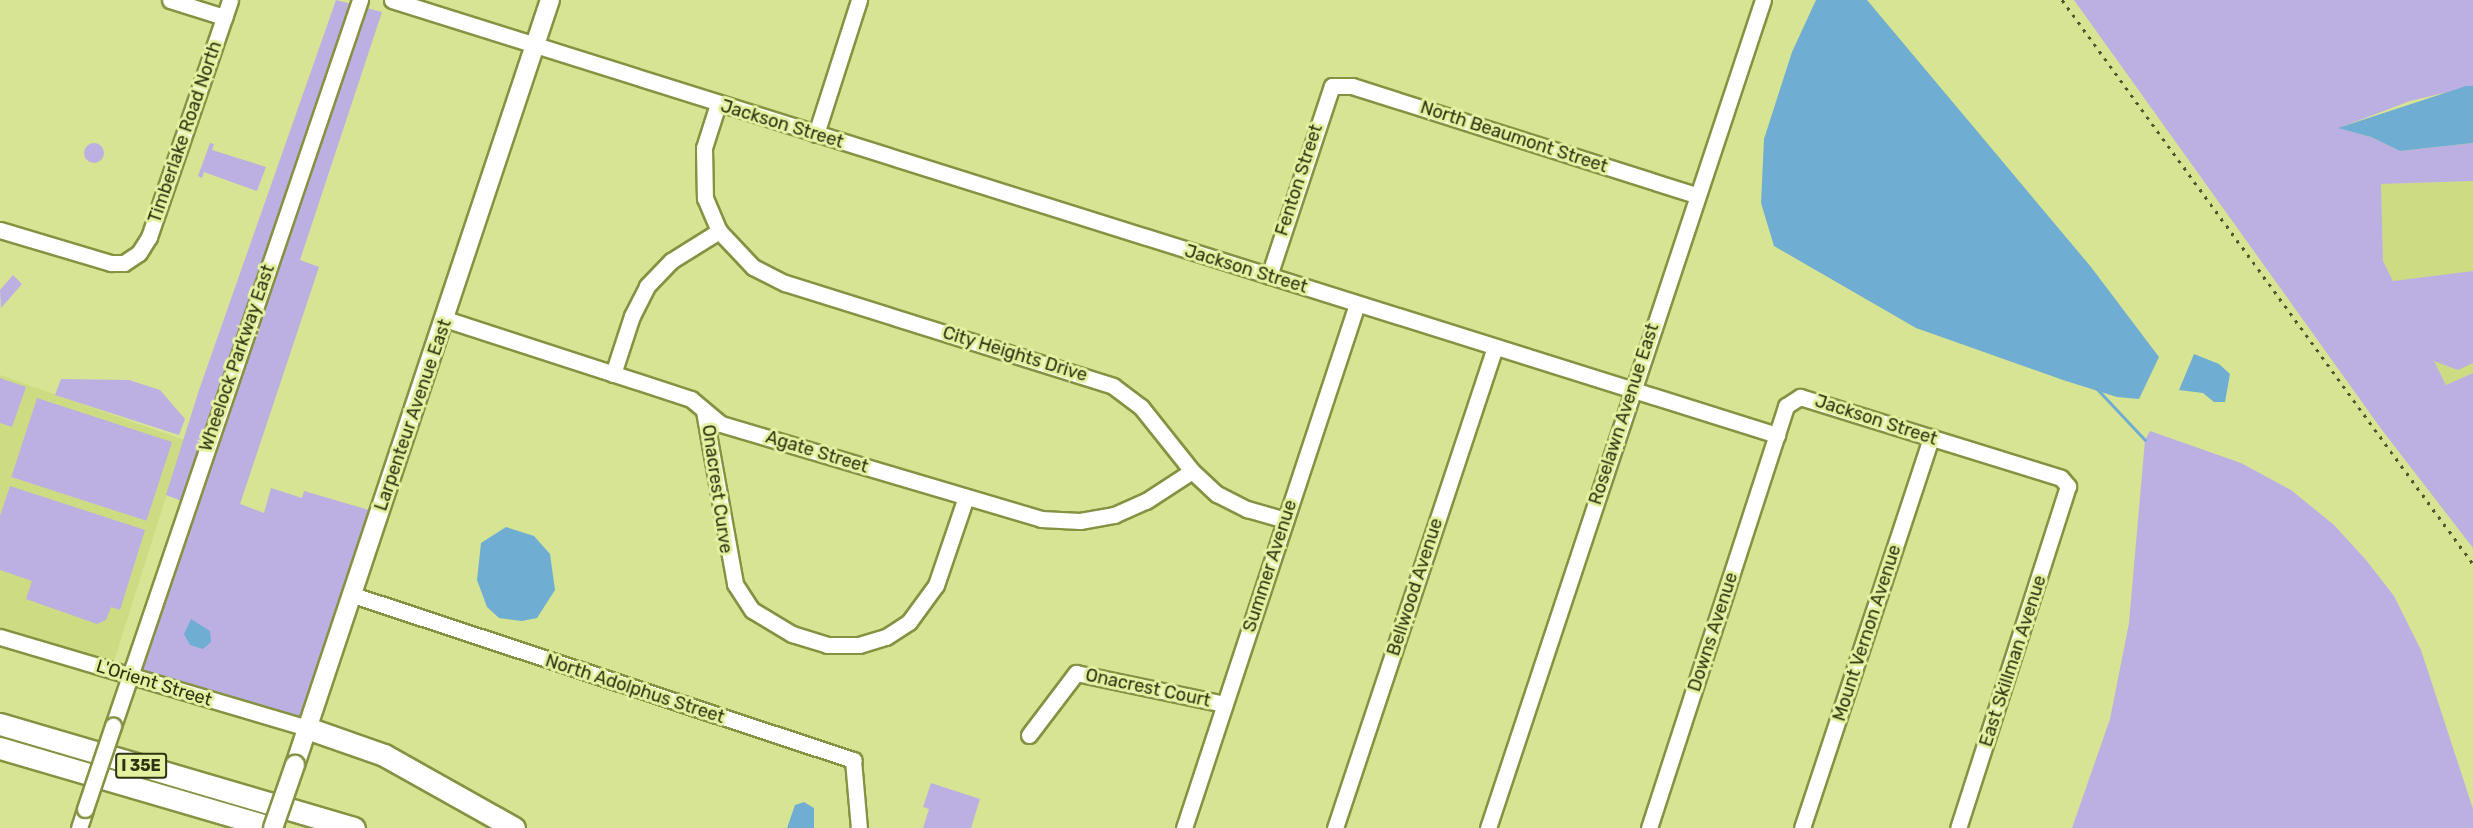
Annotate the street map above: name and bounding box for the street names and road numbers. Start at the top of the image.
street label: Timberlake Road North [144,38,226,226]
street label: Jackson Street [718,95,846,153]
street label: North Beaumont Street [1418,97,1610,177]
street label: Fenton Street [1271,122,1327,238]
street label: Jackson Street [1182,240,1310,298]
street label: Wheelock Parkway East [195,262,279,454]
street label: Larpenteur Avenue East [370,316,456,514]
street label: Roselawn Avenue East [1584,320,1664,508]
street label: City Heights Drive [940,322,1090,386]
street label: Jackson Street [1812,390,1940,450]
street label: Onacrest Curve [697,423,737,555]
street label: Agate Street [763,426,871,478]
street label: Summer Avenue [1238,497,1302,635]
street label: Bellwood Avenue [1382,515,1448,659]
street label: Mount Vernon Avenue [1828,542,1906,724]
street label: Downs Avenue [1683,569,1743,695]
street label: East Skillman Avenue [1975,572,2051,750]
street label: North Adolphus Street [542,650,728,728]
street label: L'Orient Street [94,655,214,711]
street label: Onacrest Court [1083,664,1213,712]
road number: I 35E [114,753,168,779]

